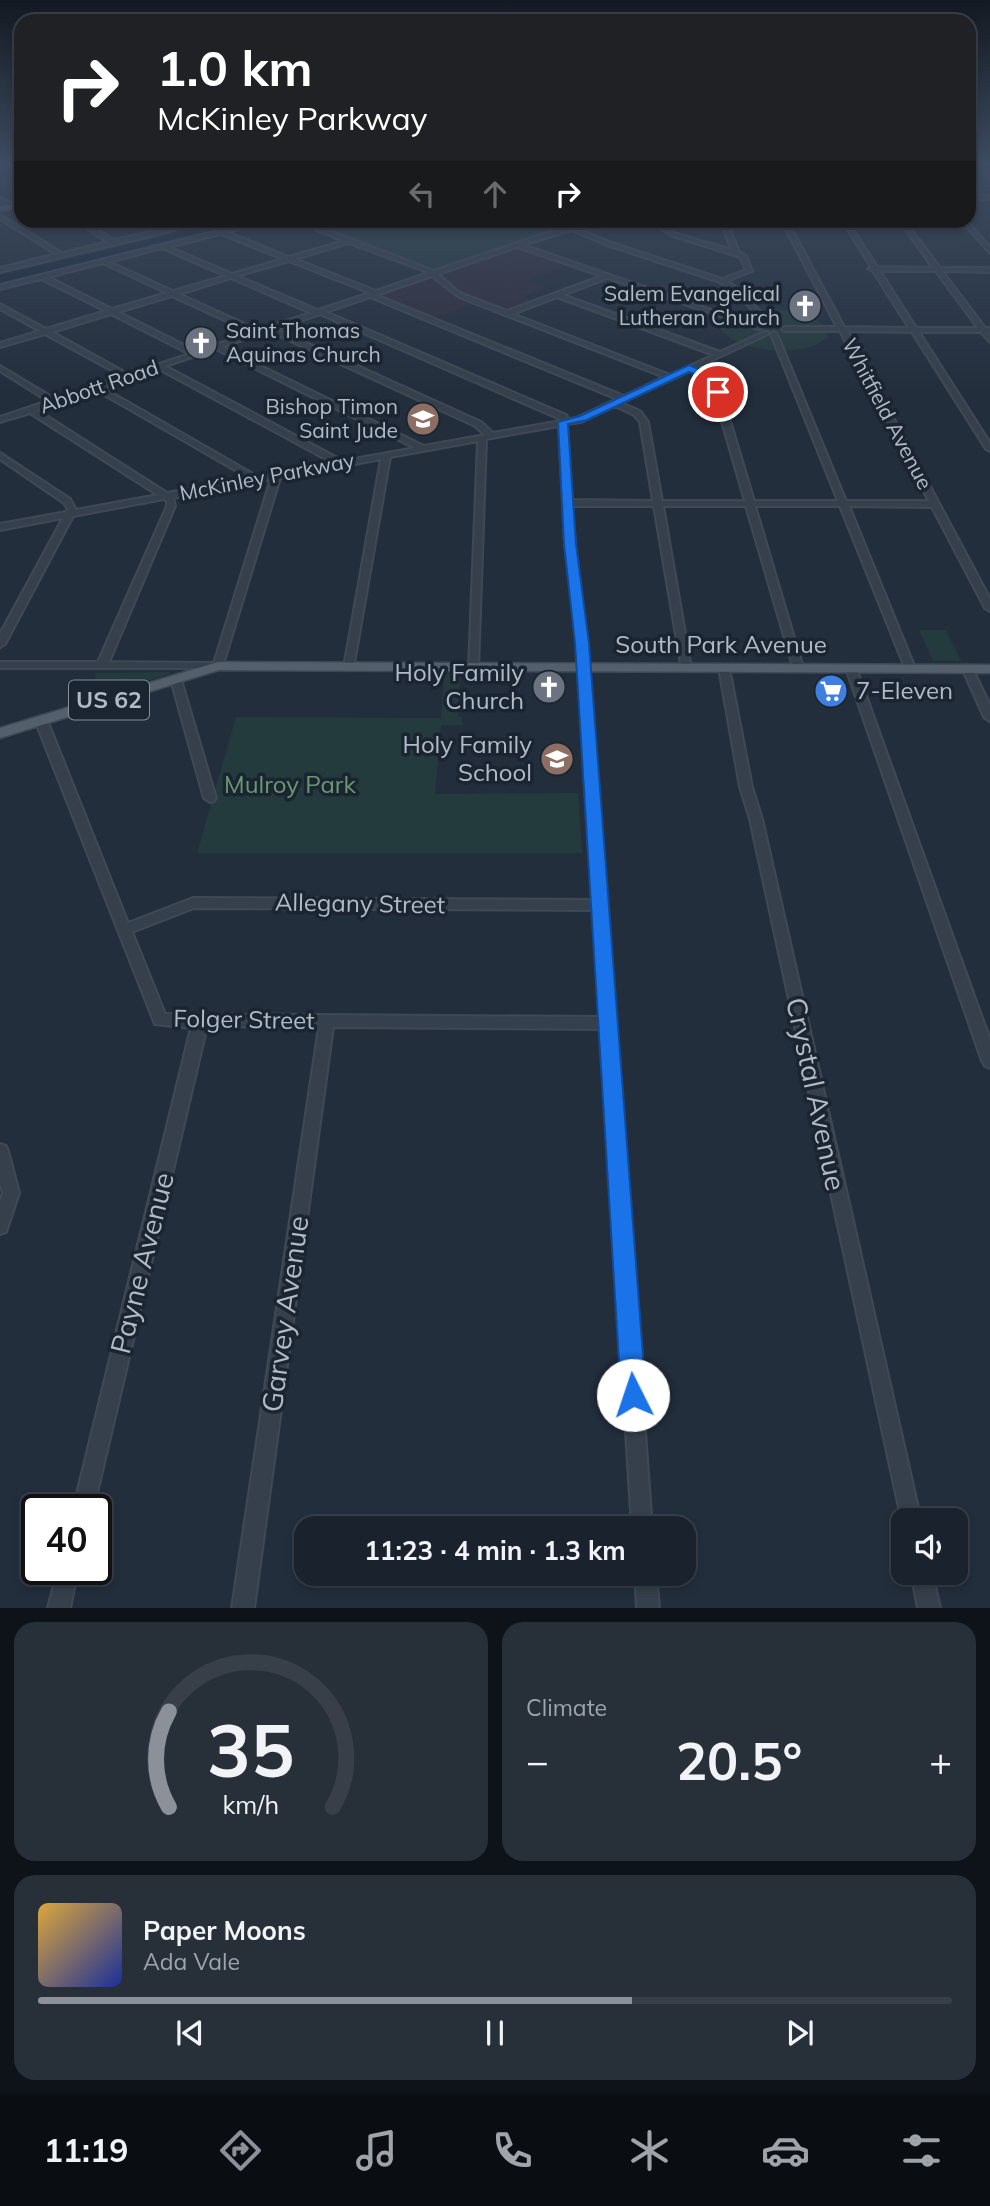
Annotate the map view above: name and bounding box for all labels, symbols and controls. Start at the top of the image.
text: 1.0 km [157,37,312,98]
icon: right [42,42,133,133]
text: McKinley Parkway [157,98,427,138]
icon: left [403,175,441,213]
icon: ahead [476,175,514,213]
icon: right [549,175,587,213]
place label: Salem Evangelical Lutheran Church [604,280,780,330]
church icon: Salem Evangelical Lutheran Church [786,287,824,325]
place label: Saint Thomas Aquinas Church [226,317,381,367]
church icon: Saint Thomas Aquinas Church [182,324,220,362]
street label: Whitfield Avenue [837,333,939,494]
street label: Abbott Road [36,354,161,419]
pin [688,362,748,422]
icon: arrive [699,373,737,411]
place label: Bishop Timon Saint Jude [266,393,398,443]
school or university icon: Bishop Timon Saint Jude [404,400,442,438]
street label: McKinley Parkway [177,446,356,506]
street label: South Park Avenue [615,629,827,659]
place label: Holy Family Church [395,657,524,715]
church icon: Holy Family Church [530,668,568,706]
supermarket icon: 7-Eleven [812,672,850,710]
place label: 7-Eleven [856,675,953,705]
road number: US 62 [69,680,149,720]
place label: Holy Family School [403,729,532,787]
school or university icon: Holy Family School [538,740,576,778]
park label: Mulroy Park [224,769,357,799]
street label: Allegany Street [275,887,445,919]
street label: Crystal Avenue [779,994,854,1194]
street label: Folger Street [173,1003,315,1035]
street label: Payne Avenue [102,1169,181,1357]
street label: Garvey Avenue [253,1214,316,1414]
position arrow [596,1358,670,1432]
speed limit sign: 40 [21,1494,112,1585]
map controls [891,1508,968,1585]
button: sound [891,1508,968,1585]
text: 11:23 · 4 min · 1.3 km [364,1534,626,1567]
text: Climate [526,1693,607,1722]
text: 35 [207,1705,295,1796]
text: 20.5° [676,1728,802,1793]
text: − [526,1737,549,1785]
text: + [929,1737,952,1785]
text: km/h [223,1789,279,1820]
text: Paper Moons [143,1914,306,1947]
text: Ada Vale [143,1947,240,1976]
icon: previous [171,2014,209,2052]
icon: pause [476,2014,514,2052]
icon: next [781,2014,819,2052]
icon: directions [216,2126,265,2175]
icon: music [352,2126,401,2175]
icon: phone [488,2126,537,2175]
icon: climate [625,2126,674,2175]
icon: car [761,2126,810,2175]
icon: filters [897,2126,946,2175]
text: 11:19 [44,2130,128,2170]

